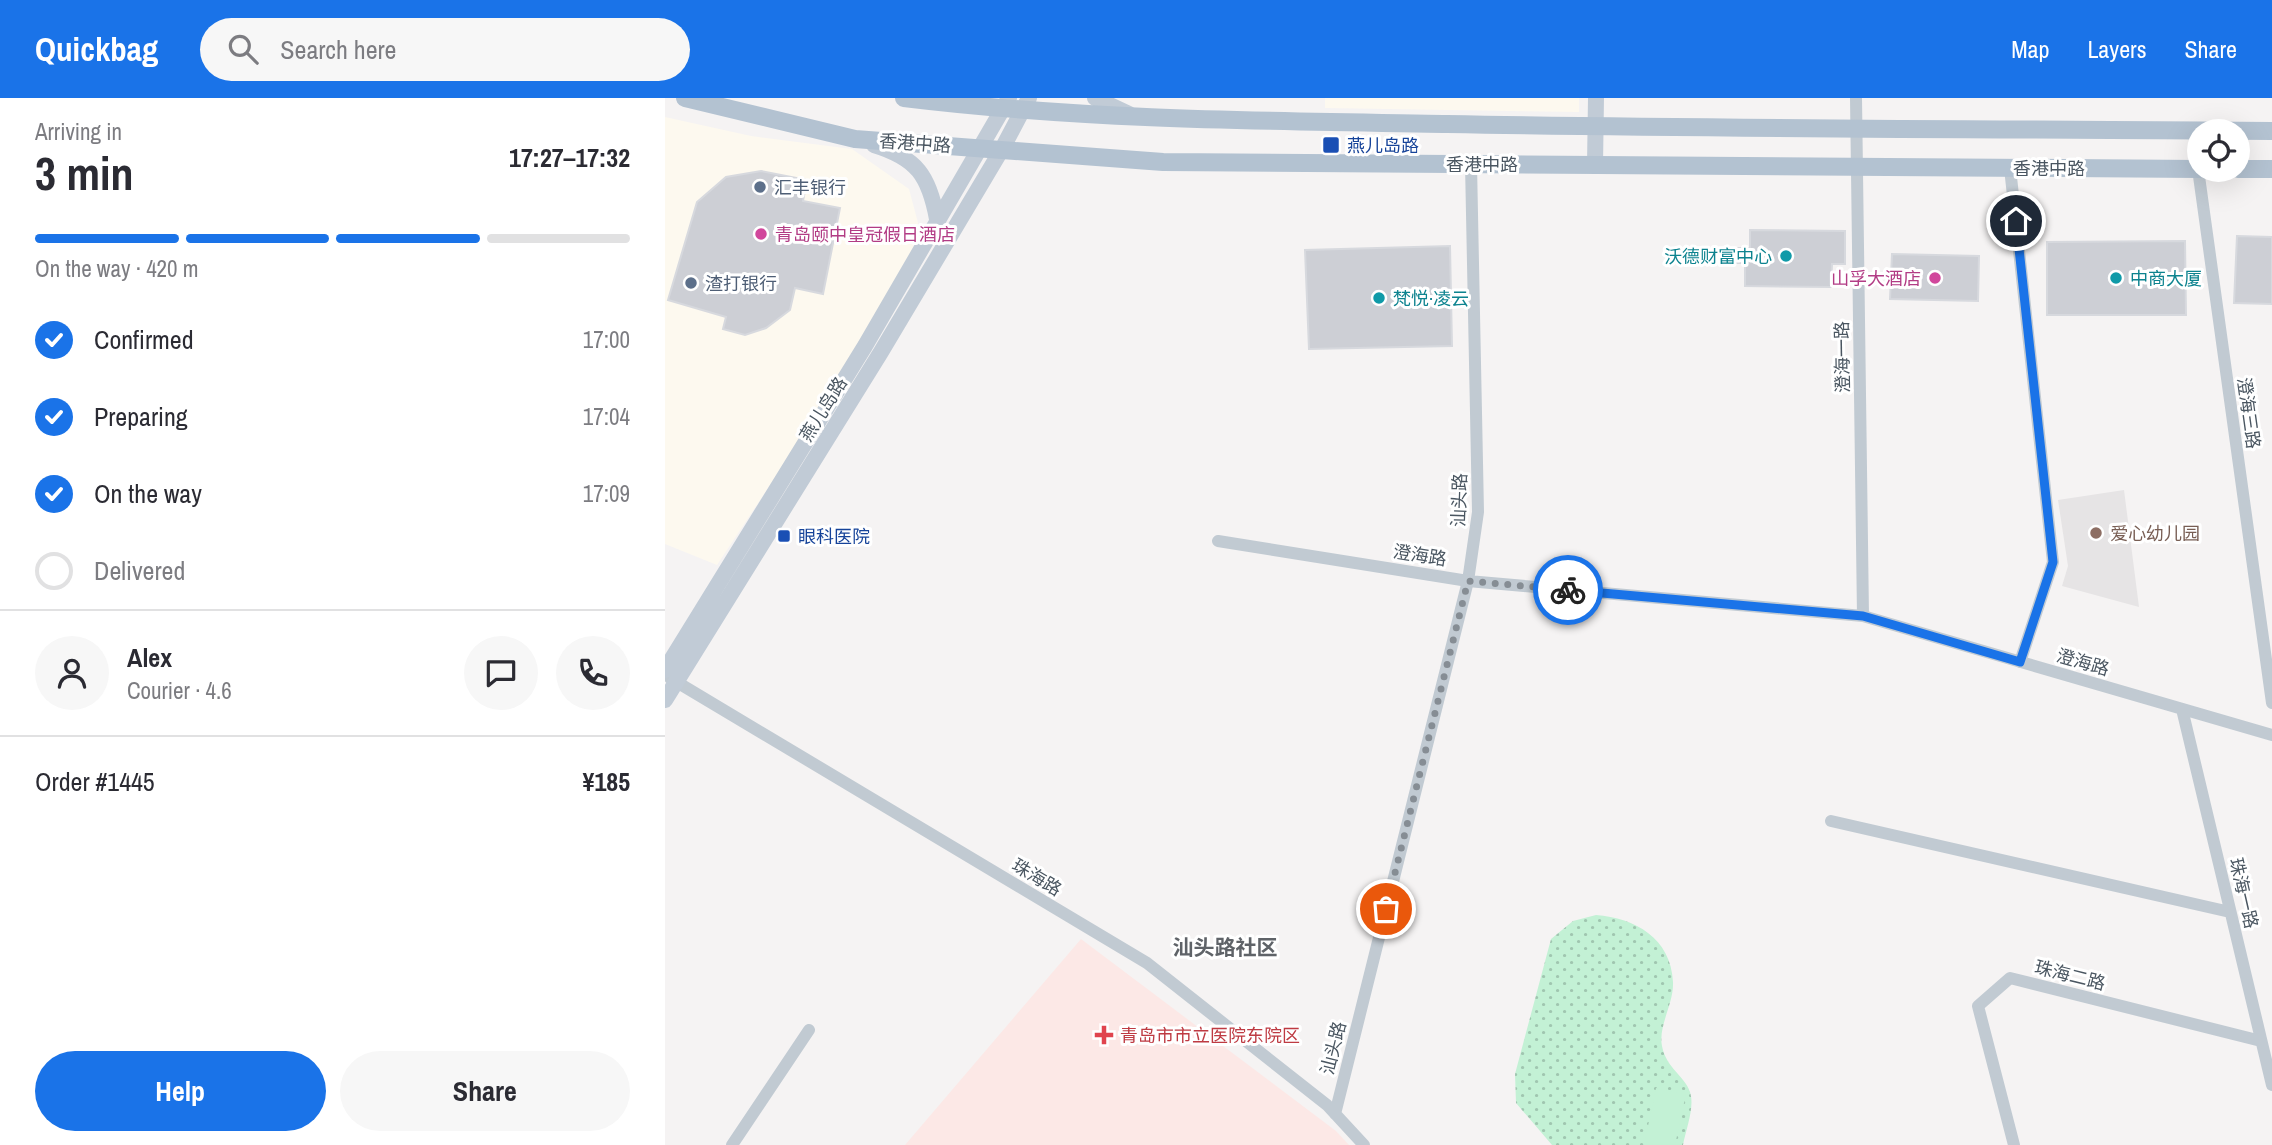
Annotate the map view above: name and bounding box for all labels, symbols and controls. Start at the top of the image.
search box [200,18,690,81]
text: Quickbag [35,27,158,71]
icon: search [224,30,262,68]
text: Search here [280,32,396,67]
text: Map [2011,33,2049,65]
text: Layers [2087,33,2146,65]
text: Share [2184,33,2237,65]
text: Arriving in [35,116,122,147]
map controls [2187,119,2250,182]
button: locate [2187,119,2250,182]
street label: 香港中路 [878,128,952,158]
place label: 燕儿岛路 [1347,133,1419,158]
marker: 燕儿岛路 [1321,135,1341,155]
text: 17:27–17:32 [509,140,630,175]
text: 3 min [35,142,134,204]
street label: 香港中路 [1446,152,1518,177]
street label: 香港中路 [2013,156,2085,181]
place label: 汇丰银行 [774,175,846,200]
marker: 汇丰银行 [752,179,768,195]
pin [1986,191,2046,251]
icon: home [1997,202,2035,240]
place label: 青岛颐中皇冠假日酒店 [775,222,955,247]
marker: 青岛颐中皇冠假日酒店 [753,226,769,242]
place label: 沃德财富中心 [1664,244,1772,269]
marker: 沃德财富中心 [1778,248,1794,264]
text: On the way · 420 m [35,253,199,284]
place label: 山孚大酒店 [1831,266,1921,291]
place label: 中商大厦 [2130,266,2202,291]
marker: 山孚大酒店 [1927,270,1943,286]
marker: 中商大厦 [2108,270,2124,286]
place label: 渣打银行 [705,271,777,296]
marker: 渣打银行 [683,275,699,291]
place label: 梵悦·凌云 [1393,286,1469,311]
marker: 梵悦·凌云 [1371,290,1387,306]
icon: check [35,321,73,359]
street label: 澄海一路 [1829,321,1855,393]
text: Confirmed [94,322,194,357]
text: 17:00 [583,324,630,355]
street label: 燕儿岛路 [793,372,853,446]
street label: 澄海三路 [2232,376,2266,450]
icon: check [35,398,73,436]
text: Preparing [94,399,188,434]
text: 17:04 [583,401,630,432]
street label: 汕头路 [1446,473,1472,527]
icon: check [35,475,73,513]
text: On the way [94,476,202,511]
text: 17:09 [583,478,630,509]
place label: 爱心幼儿园 [2110,521,2200,546]
place label: 眼科医院 [798,524,870,549]
marker: 爱心幼儿园 [2088,525,2104,541]
marker: 眼科医院 [776,528,792,544]
street label: 澄海路 [1391,538,1449,572]
text: Delivered [94,553,185,588]
courier [1533,555,1603,625]
icon: bike [1549,571,1587,609]
button: person [35,636,109,710]
button: chat [464,636,538,710]
button: phone [556,636,630,710]
text: Alex [127,640,172,675]
street label: 澄海路 [2054,643,2112,681]
text: Courier · 4.6 [127,675,232,706]
text: Order #1445 [35,764,155,799]
text: ¥185 [583,764,630,799]
street label: 珠海路 [1007,852,1067,902]
street label: 珠海一路 [2224,855,2264,931]
pin [1356,879,1416,939]
icon: bag [1367,890,1405,928]
district label: 汕头路社区 [1173,933,1278,962]
street label: 珠海二路 [2032,954,2108,996]
street label: 汕头路 [1314,1019,1352,1077]
place label: 青岛市市立医院东院区 [1120,1023,1300,1048]
marker: 青岛市市立医院东院区 [1094,1025,1114,1045]
button: Help [35,1051,326,1131]
button: Share [340,1051,630,1131]

